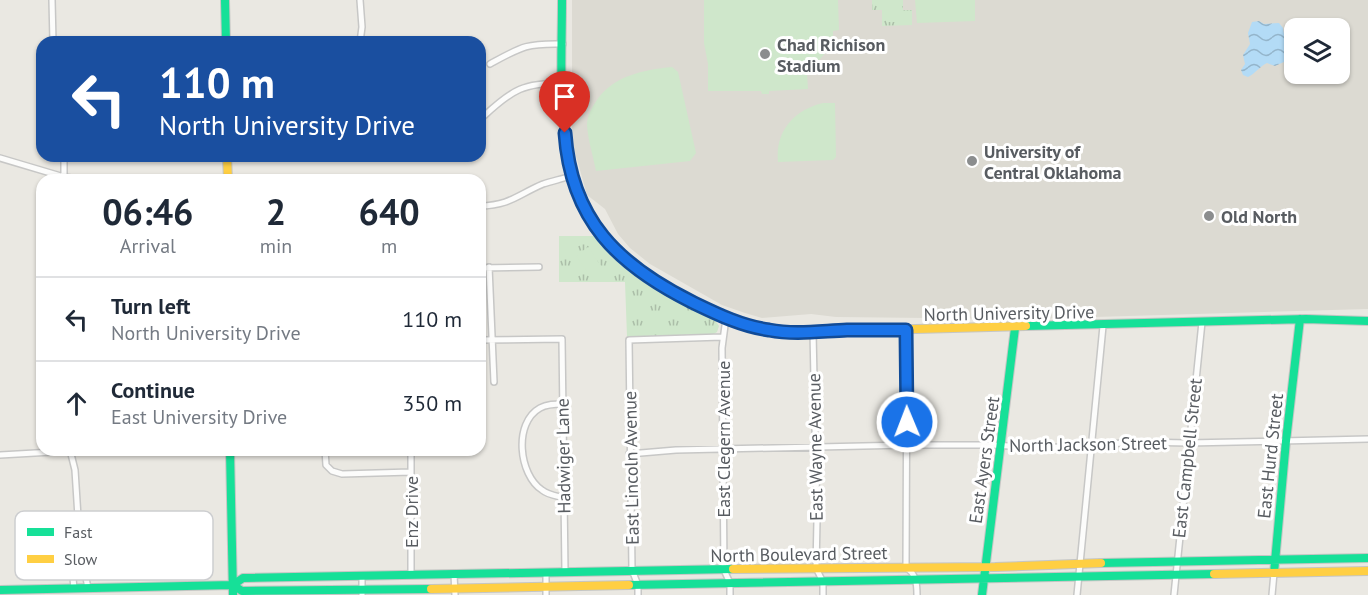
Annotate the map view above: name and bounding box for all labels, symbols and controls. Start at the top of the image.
map controls [1284,18,1350,84]
button: layers [1284,18,1350,84]
place label: Chad Richison Stadium [777,33,885,77]
marker: Chad Richison Stadium [758,47,772,61]
text: 110 m [159,55,275,110]
icon: left [60,60,138,138]
pin [539,71,590,133]
icon: arrive [548,80,581,113]
text: North University Drive [159,108,415,142]
place label: University of Central Oklahoma [984,140,1122,184]
marker: University of Central Oklahoma [965,154,979,168]
text: 06:46 [102,188,194,235]
text: 2 [266,188,286,235]
text: 640 [359,188,420,235]
place label: Old North [1221,205,1297,228]
marker: Old North [1202,209,1216,223]
text: Arrival [120,233,176,259]
text: min [260,233,292,259]
text: m [381,233,397,259]
text: Turn left [111,292,191,320]
street label: North University Drive [923,300,1095,326]
icon: left [60,303,93,336]
text: 110 m [402,305,462,333]
text: North University Drive [111,320,301,346]
street label: East Clegern Avenue [712,361,735,517]
street label: East Wayne Avenue [802,373,828,521]
text: Continue [111,376,195,404]
street label: East Campbell Street [1167,377,1207,539]
icon: ahead [60,387,93,420]
text: 350 m [402,389,462,417]
position arrow [875,390,939,454]
street label: East Lincoln Avenue [618,391,644,545]
street label: East Hurd Street [1252,392,1288,520]
street label: East Ayers Street [964,395,1004,525]
street label: Hadwiger Lane [550,398,576,514]
text: East University Drive [111,404,287,430]
street label: North Jackson Street [1009,431,1167,457]
street label: Enz Drive [400,476,423,548]
legend [15,511,213,580]
text: Fast [64,522,93,542]
street label: North Boulevard Street [710,541,888,567]
text: Slow [64,549,98,569]

